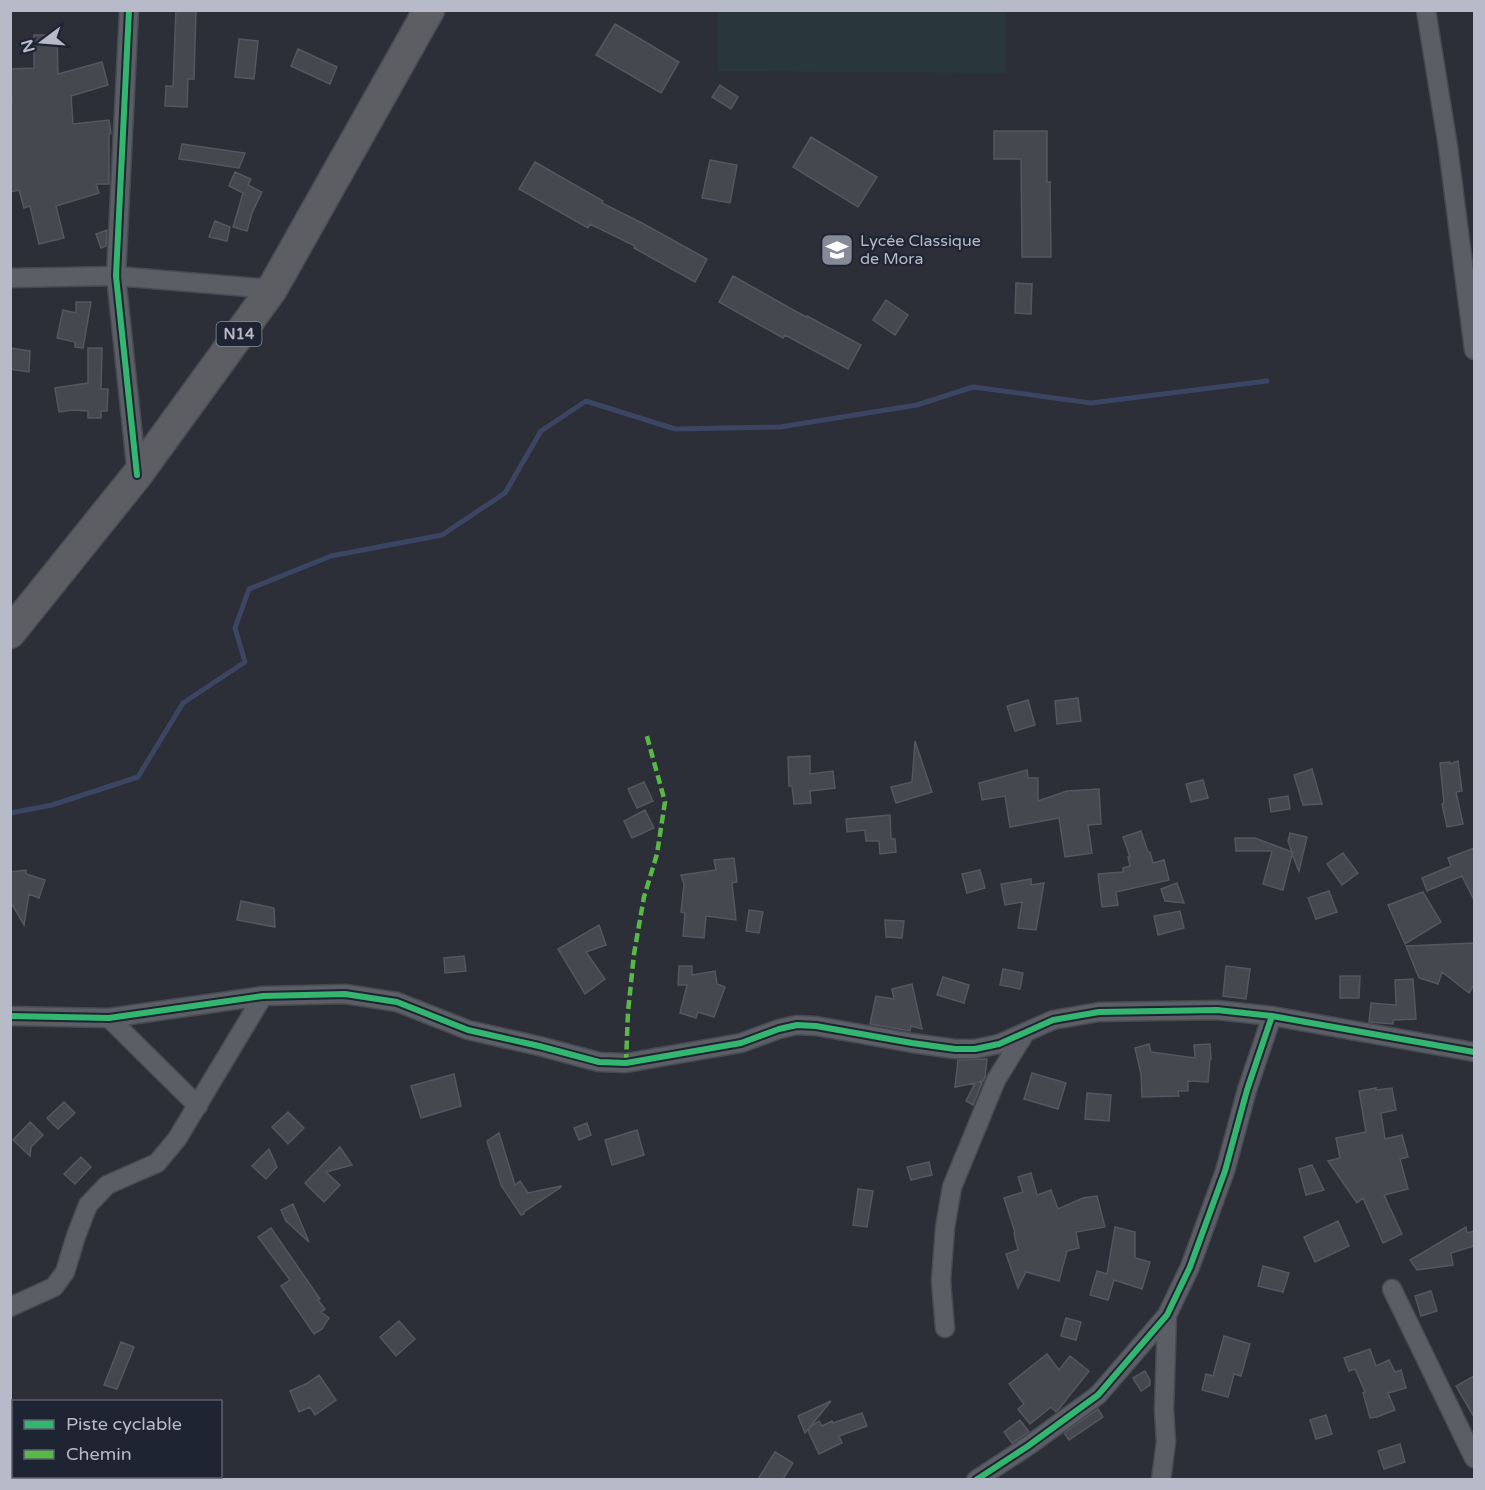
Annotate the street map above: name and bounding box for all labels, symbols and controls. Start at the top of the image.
north arrow [12,12,72,72]
text: N [17,37,40,55]
place label: Lycée Classique de Mora [860,231,981,269]
school or university icon: Lycée Classique de Mora [819,232,855,268]
road number: N14 [216,322,262,346]
legend [12,1400,222,1478]
text: Piste cyclable [66,1413,182,1435]
text: Chemin [66,1443,132,1465]

